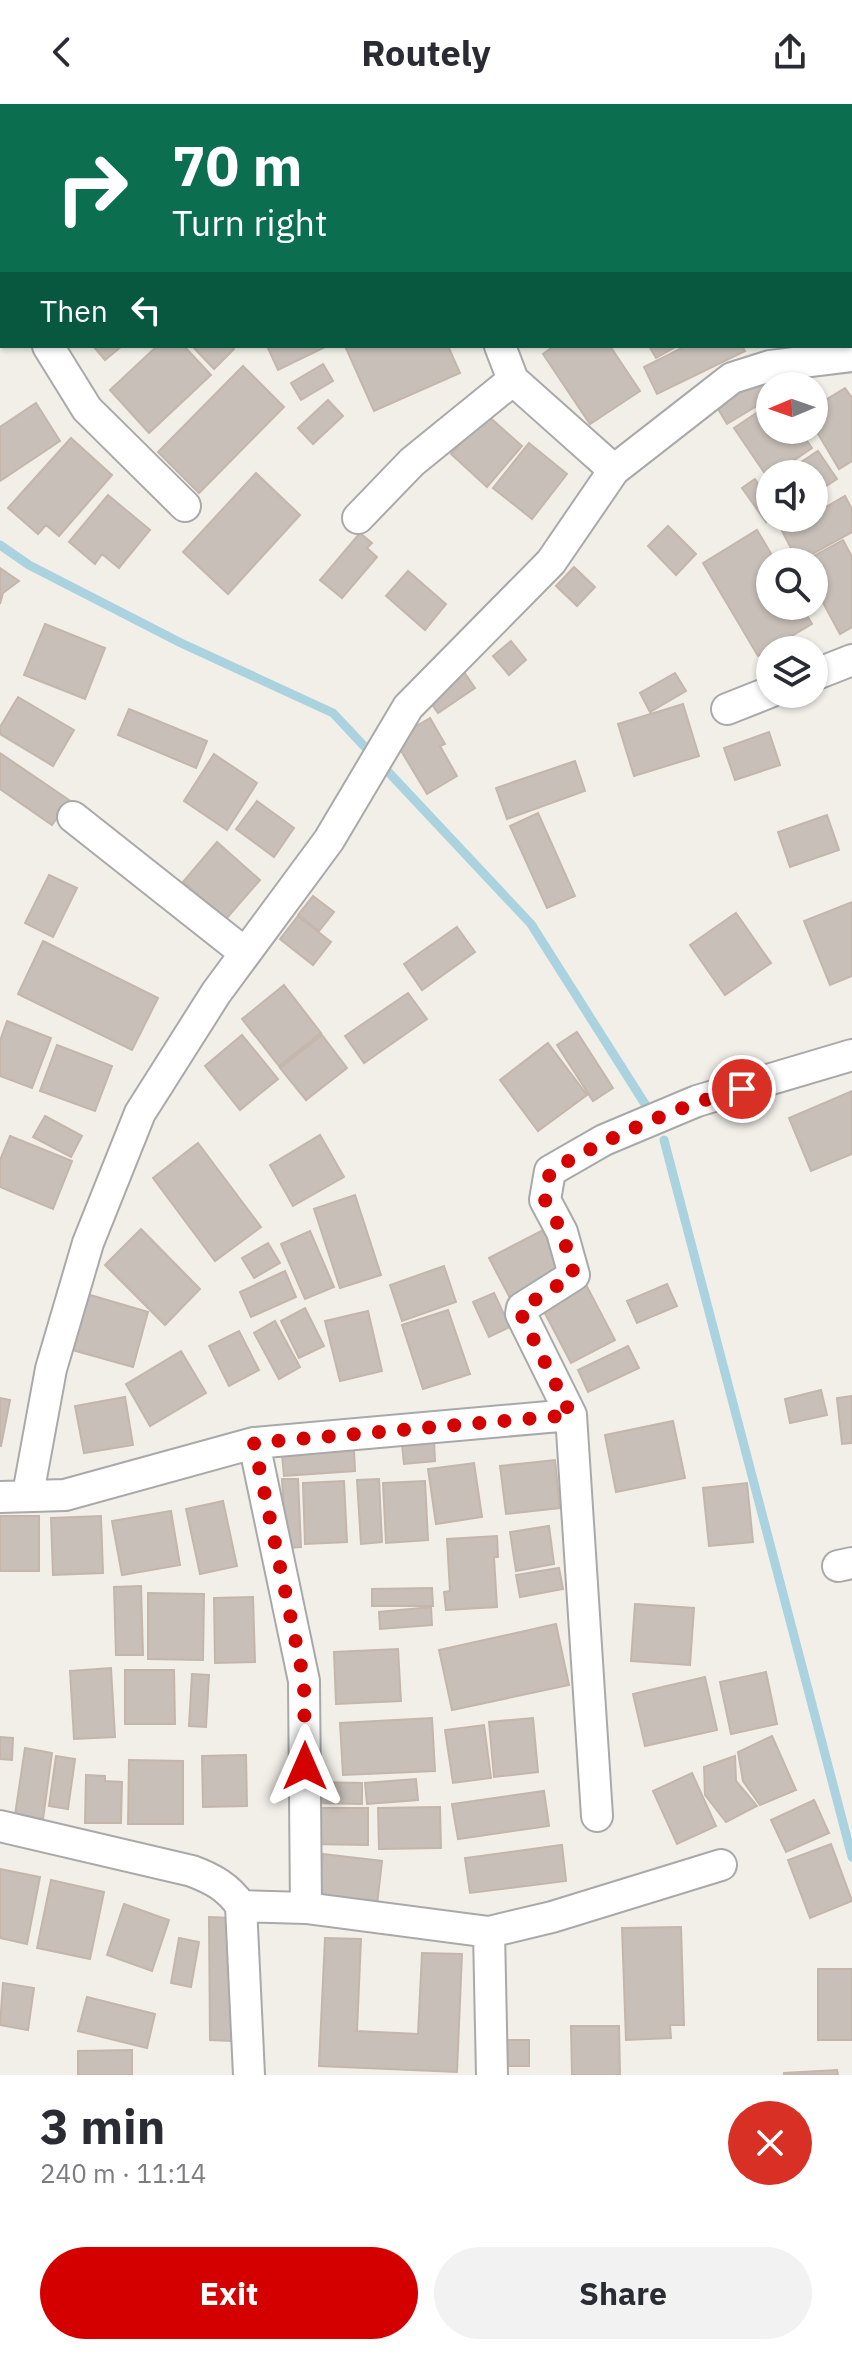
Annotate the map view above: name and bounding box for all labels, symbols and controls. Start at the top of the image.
text: Routely [361,29,491,76]
icon: back [40,30,84,74]
icon: share [768,30,812,74]
text: 70 m [172,129,302,201]
icon: right [40,136,144,240]
text: Turn right [172,199,328,246]
icon: left [124,288,168,332]
text: Then [40,291,108,330]
north arrow [756,372,828,444]
map controls [756,372,828,708]
button: sound [756,460,828,532]
button: search [756,548,828,620]
button: layers [756,636,828,708]
pin [708,1055,776,1123]
icon: arrive [720,1067,764,1111]
position arrow [263,1724,347,1808]
text: 3 min [40,2095,165,2157]
button: close [728,2101,812,2185]
text: 240 m · 11:14 [40,2156,206,2190]
button: Exit [40,2247,418,2339]
button: Share [434,2247,812,2339]

